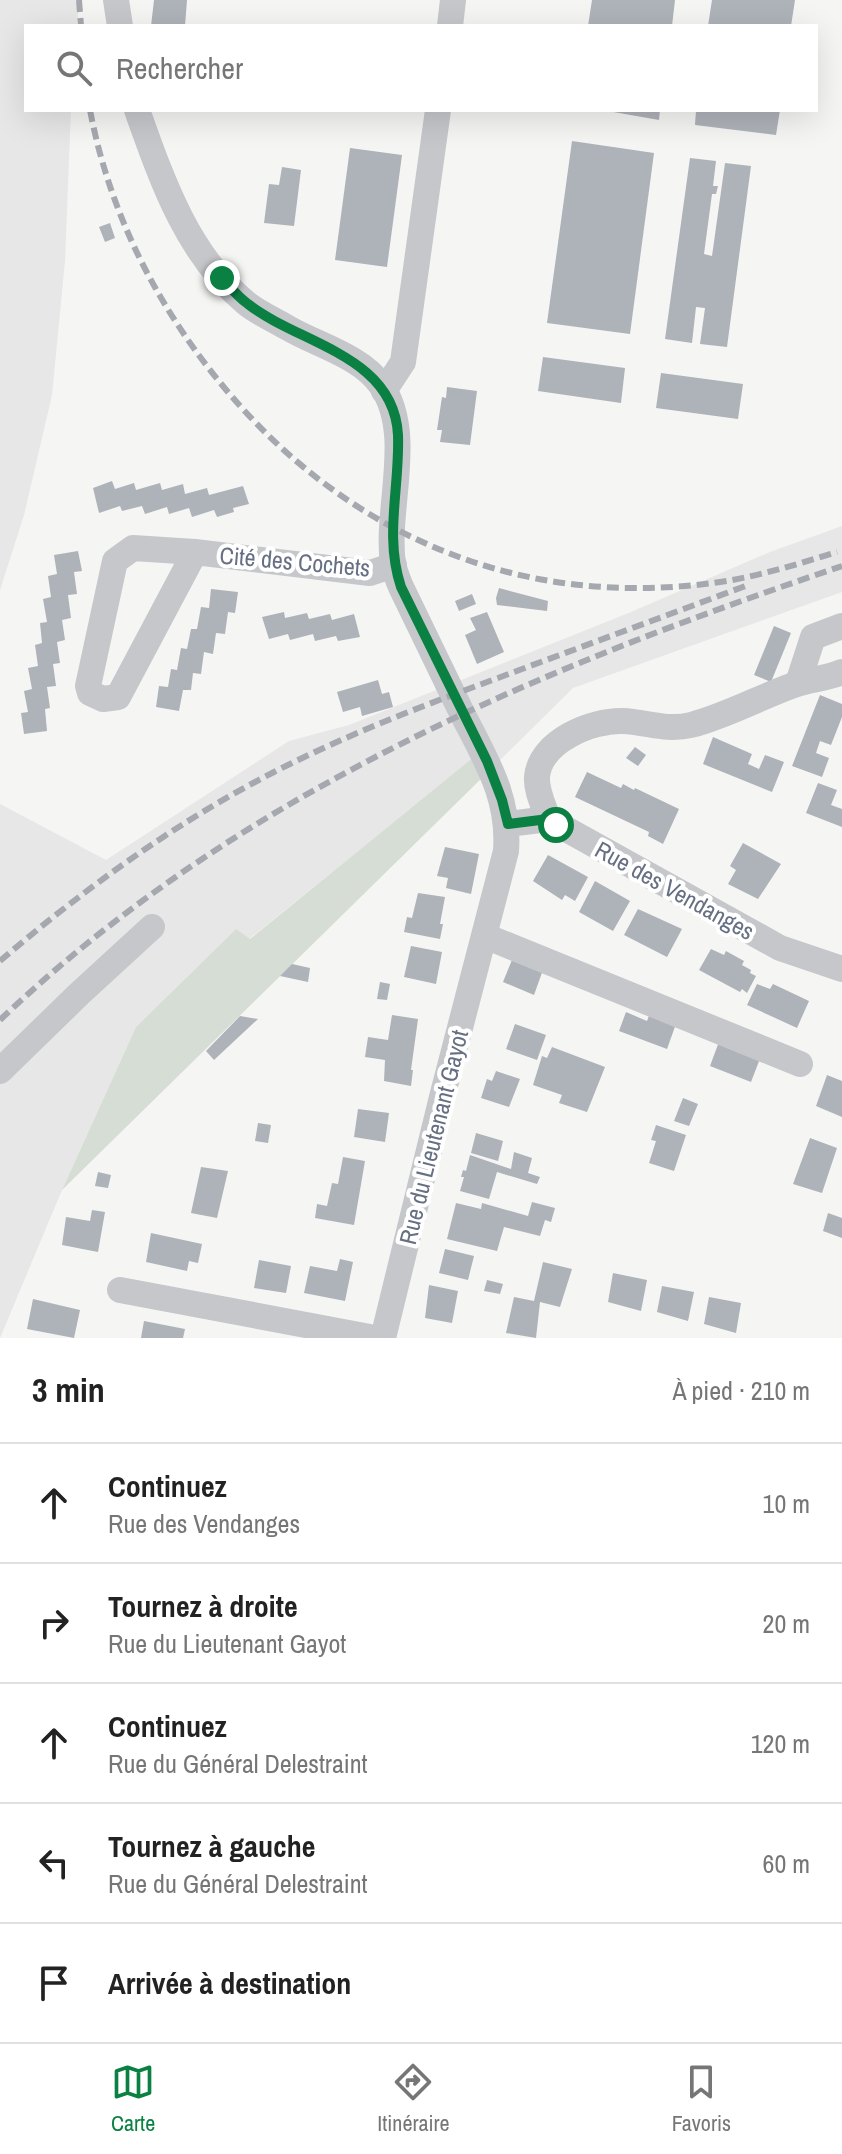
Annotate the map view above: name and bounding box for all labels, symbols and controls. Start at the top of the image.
search box [24,24,818,112]
icon: search [52,46,96,90]
text: Rechercher [116,48,243,88]
route end [204,260,240,296]
street label: Cité des Cochets [218,538,372,584]
route start [538,807,574,843]
street label: Rue des Vendanges [590,833,760,947]
street label: Rue du Lieutenant Gayot [391,1026,475,1248]
text: 3 min [32,1367,105,1413]
text: À pied · 210 m [672,1373,810,1408]
text: Continuez [108,1466,227,1506]
icon: ahead [32,1481,76,1525]
text: 10 m [763,1486,810,1521]
text: Rue des Vendanges [108,1506,300,1541]
text: Tournez à droite [108,1586,298,1626]
icon: right [32,1601,76,1645]
text: 20 m [763,1606,810,1641]
text: Rue du Lieutenant Gayot [108,1626,346,1661]
text: Continuez [108,1706,227,1746]
icon: ahead [32,1721,76,1765]
text: 120 m [751,1726,810,1761]
text: Rue du Général Delestraint [108,1746,368,1781]
text: Tournez à gauche [108,1826,315,1866]
icon: left [32,1841,76,1885]
text: 60 m [763,1846,810,1881]
text: Rue du Général Delestraint [108,1866,368,1901]
icon: arrive [32,1961,76,2005]
text: Arrivée à destination [108,1963,351,2003]
tab: Carte [111,2060,155,2138]
tab: Itinéraire [377,2060,450,2138]
tab: Favoris [672,2060,731,2138]

